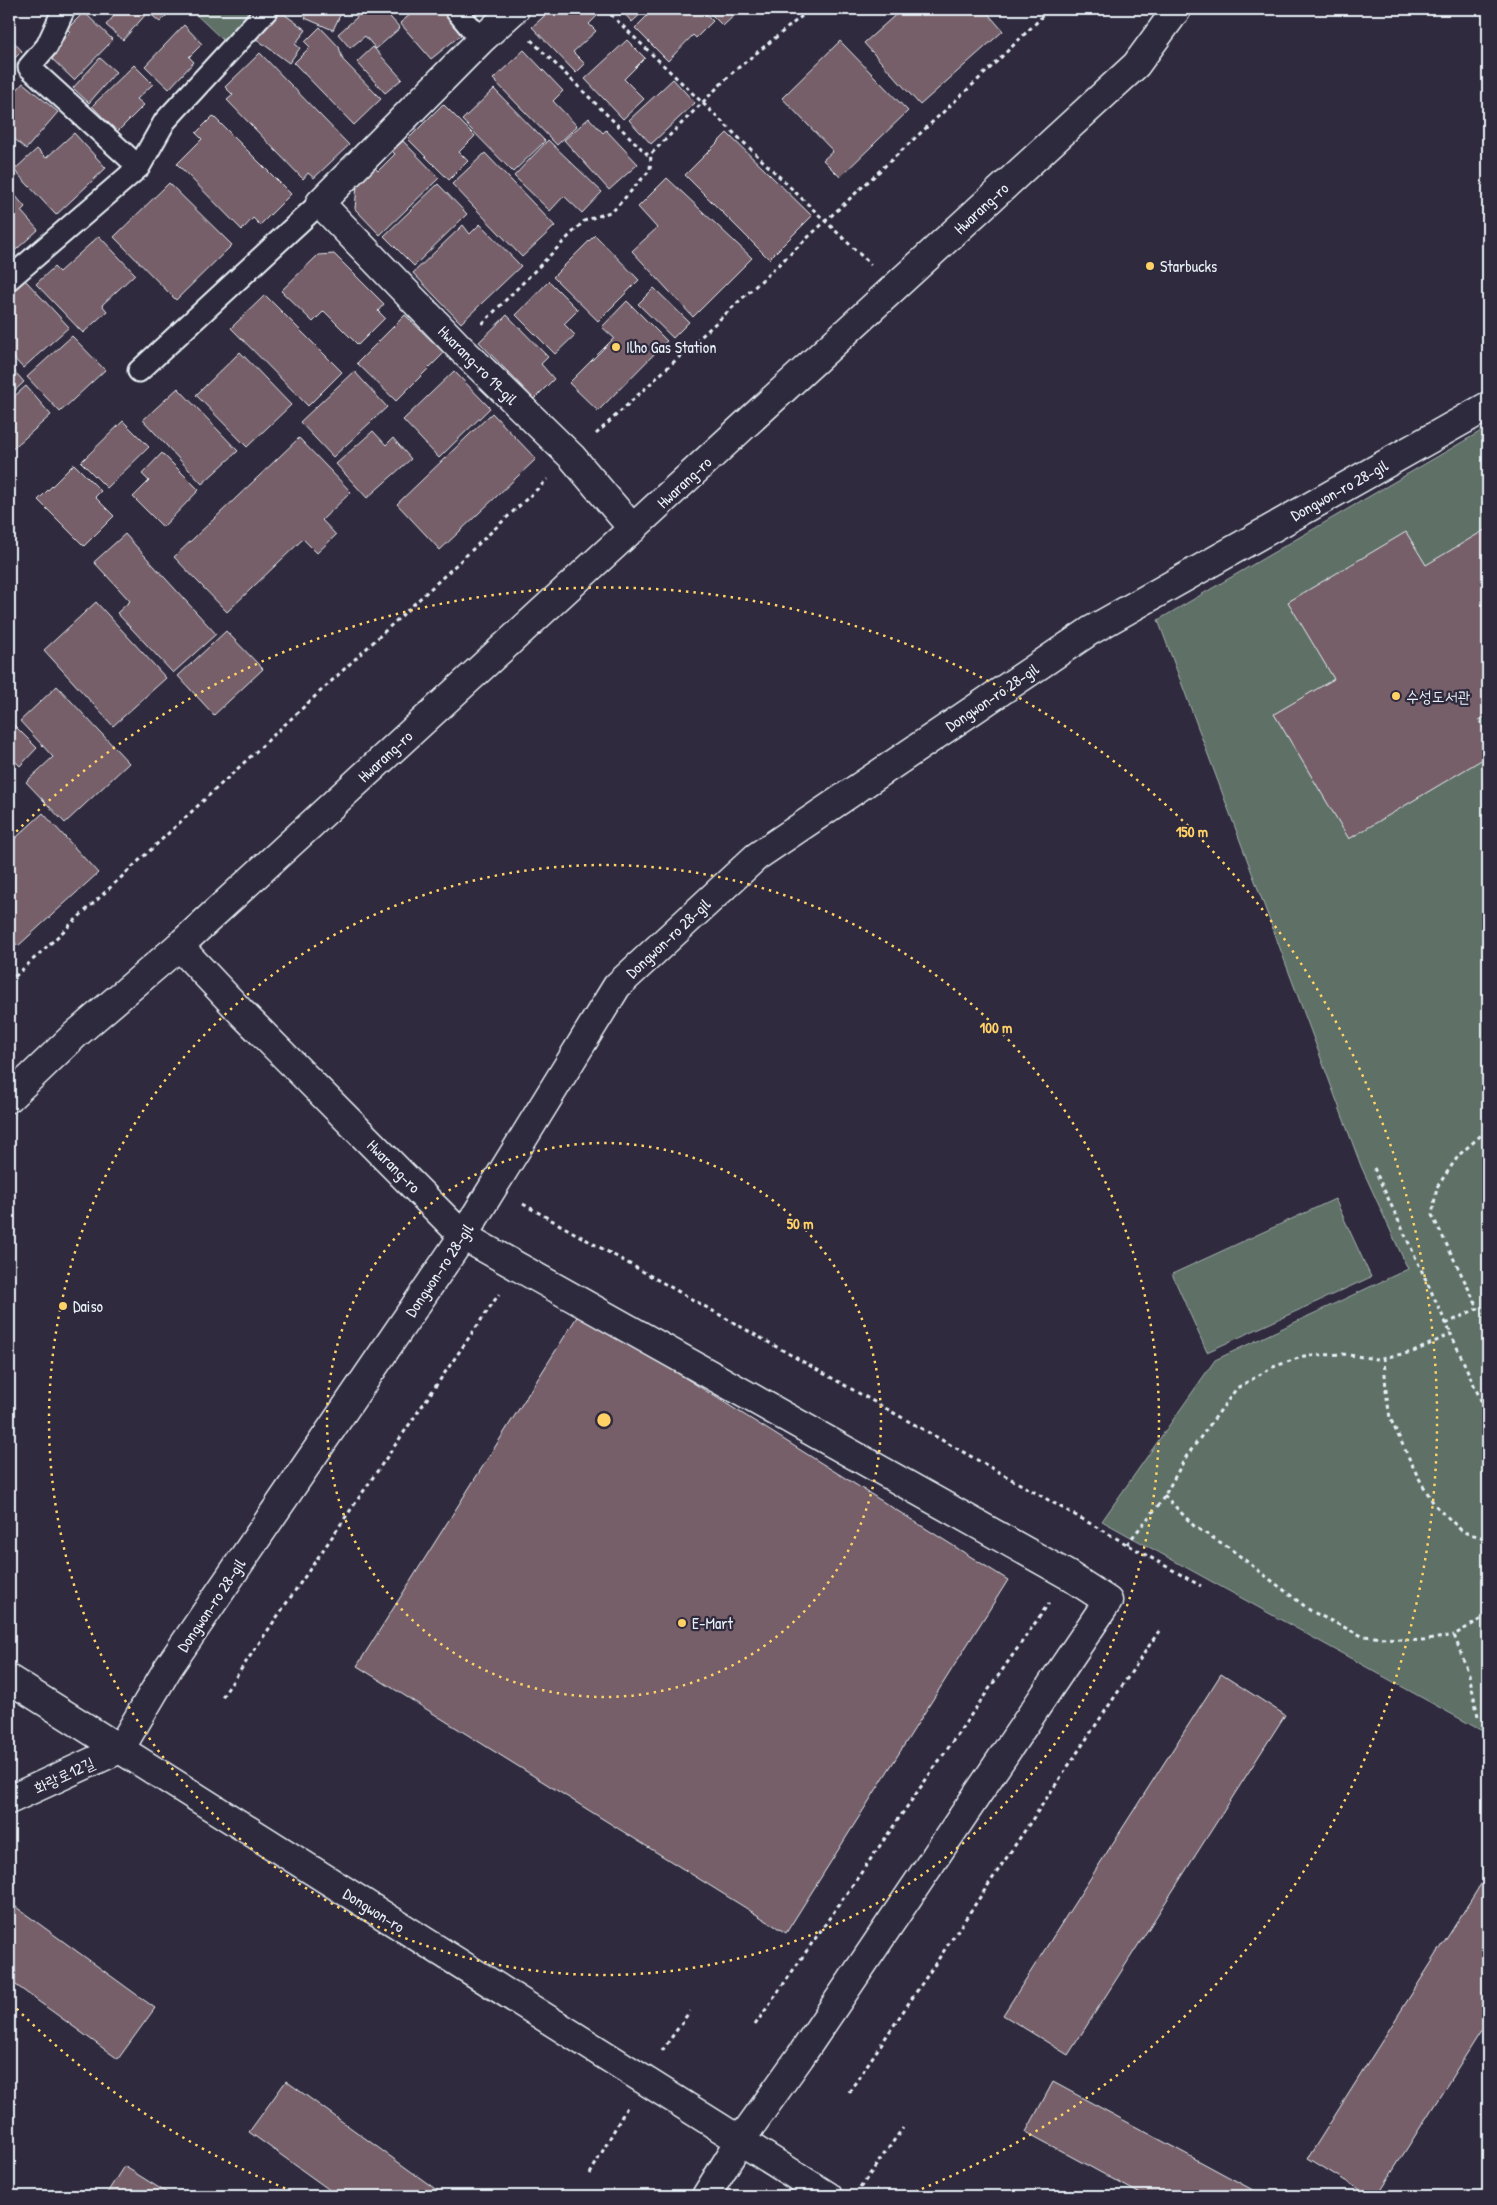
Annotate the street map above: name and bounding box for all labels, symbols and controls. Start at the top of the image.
street label: Hwarang-ro [949,177,1013,239]
place label: Starbucks [1160,255,1217,277]
marker: Starbucks [1144,260,1156,272]
street label: Hwarang-ro 19-gil [434,321,523,410]
place label: Ilho Gas Station [626,336,717,358]
marker: Ilho Gas Station [610,341,622,353]
street label: Hwarang-ro [652,451,716,513]
street label: Dongwon-ro 28-gil [1286,454,1392,526]
street label: Dongwon-ro 28-gil [941,657,1044,736]
place label: 수성도서관 [1406,685,1471,707]
marker: 수성도서관 [1390,690,1402,702]
street label: Hwarang-ro [353,725,417,787]
text: 150 m [1176,821,1208,842]
street label: Dongwon-ro 28-gil [621,893,716,983]
text: 100 m [980,1017,1012,1038]
street label: Hwarang-ro [363,1135,426,1198]
text: 50 m [787,1213,813,1234]
street label: Dongwon-ro 28-gil [400,1218,479,1321]
place label: Daiso [73,1295,104,1317]
marker: Daiso [57,1300,69,1312]
centre of rings [595,1411,613,1429]
street label: Dongwon-ro 28-gil [172,1553,251,1656]
place label: E-Mart [692,1612,733,1634]
marker: E-Mart [676,1617,688,1629]
street label: 화랑로12길 [30,1751,98,1799]
street label: Dongwon-ro [339,1883,409,1938]

